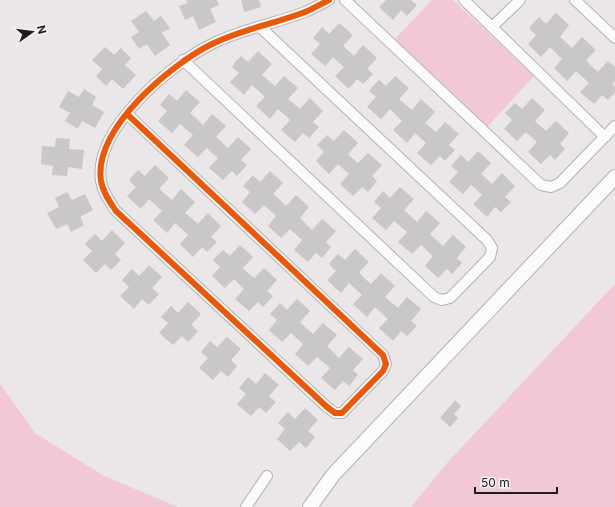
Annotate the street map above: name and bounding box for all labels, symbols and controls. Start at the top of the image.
north arrow [12,12,52,52]
text: N [34,24,50,35]
scale bar [475,469,557,495]
text: 50 m [481,475,510,490]

